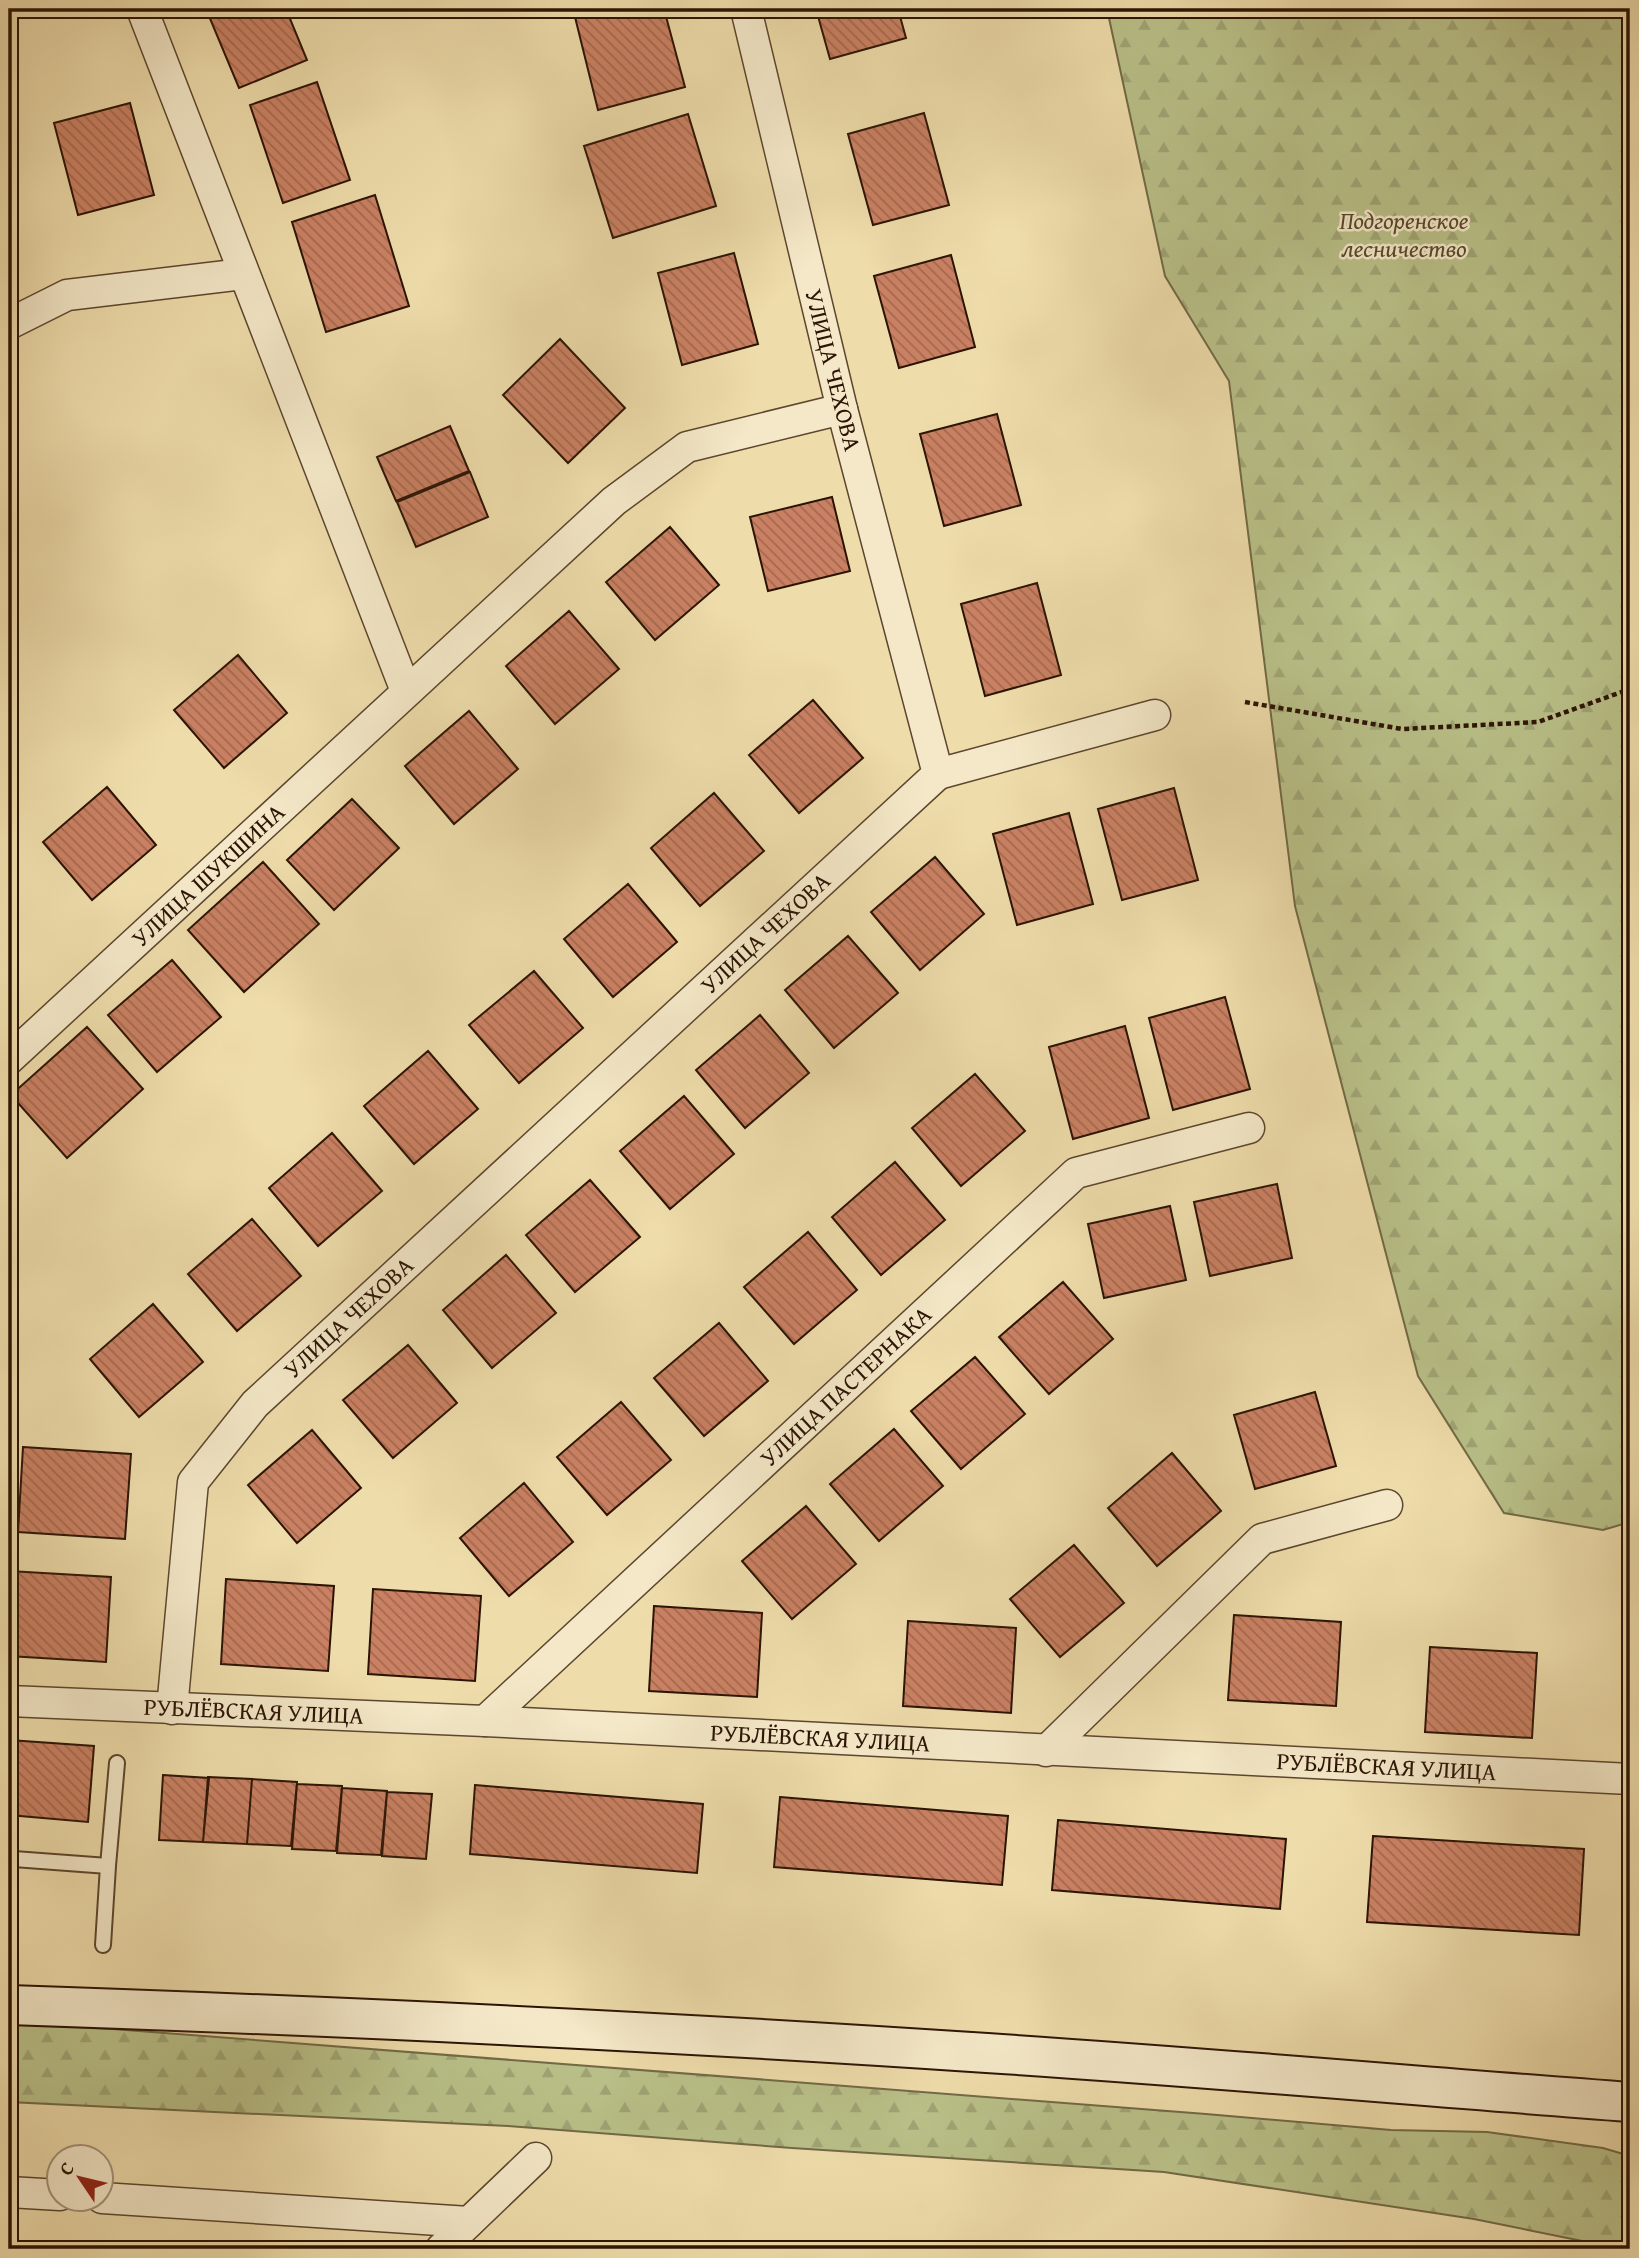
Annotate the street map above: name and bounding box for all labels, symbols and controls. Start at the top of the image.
park label: Подгоренское лесничество [1340,203,1469,266]
street label: УЛИЦА ЧЕХОВА [796,285,871,455]
street label: УЛИЦА ШУКШИНА [123,795,293,955]
street label: УЛИЦА ЧЕХОВА [692,863,838,1002]
street label: УЛИЦА ЧЕХОВА [275,1248,421,1386]
street label: УЛИЦА ПАСТЕРНАКА [752,1297,939,1475]
street label: РУБЛЁВСКАЯ УЛИЦА [143,1689,365,1733]
street label: РУБЛЁВСКАЯ УЛИЦА [709,1714,931,1761]
street label: РУБЛЁВСКАЯ УЛИЦА [1276,1743,1498,1789]
north arrow [46,2142,116,2212]
text: С [52,2156,81,2181]

